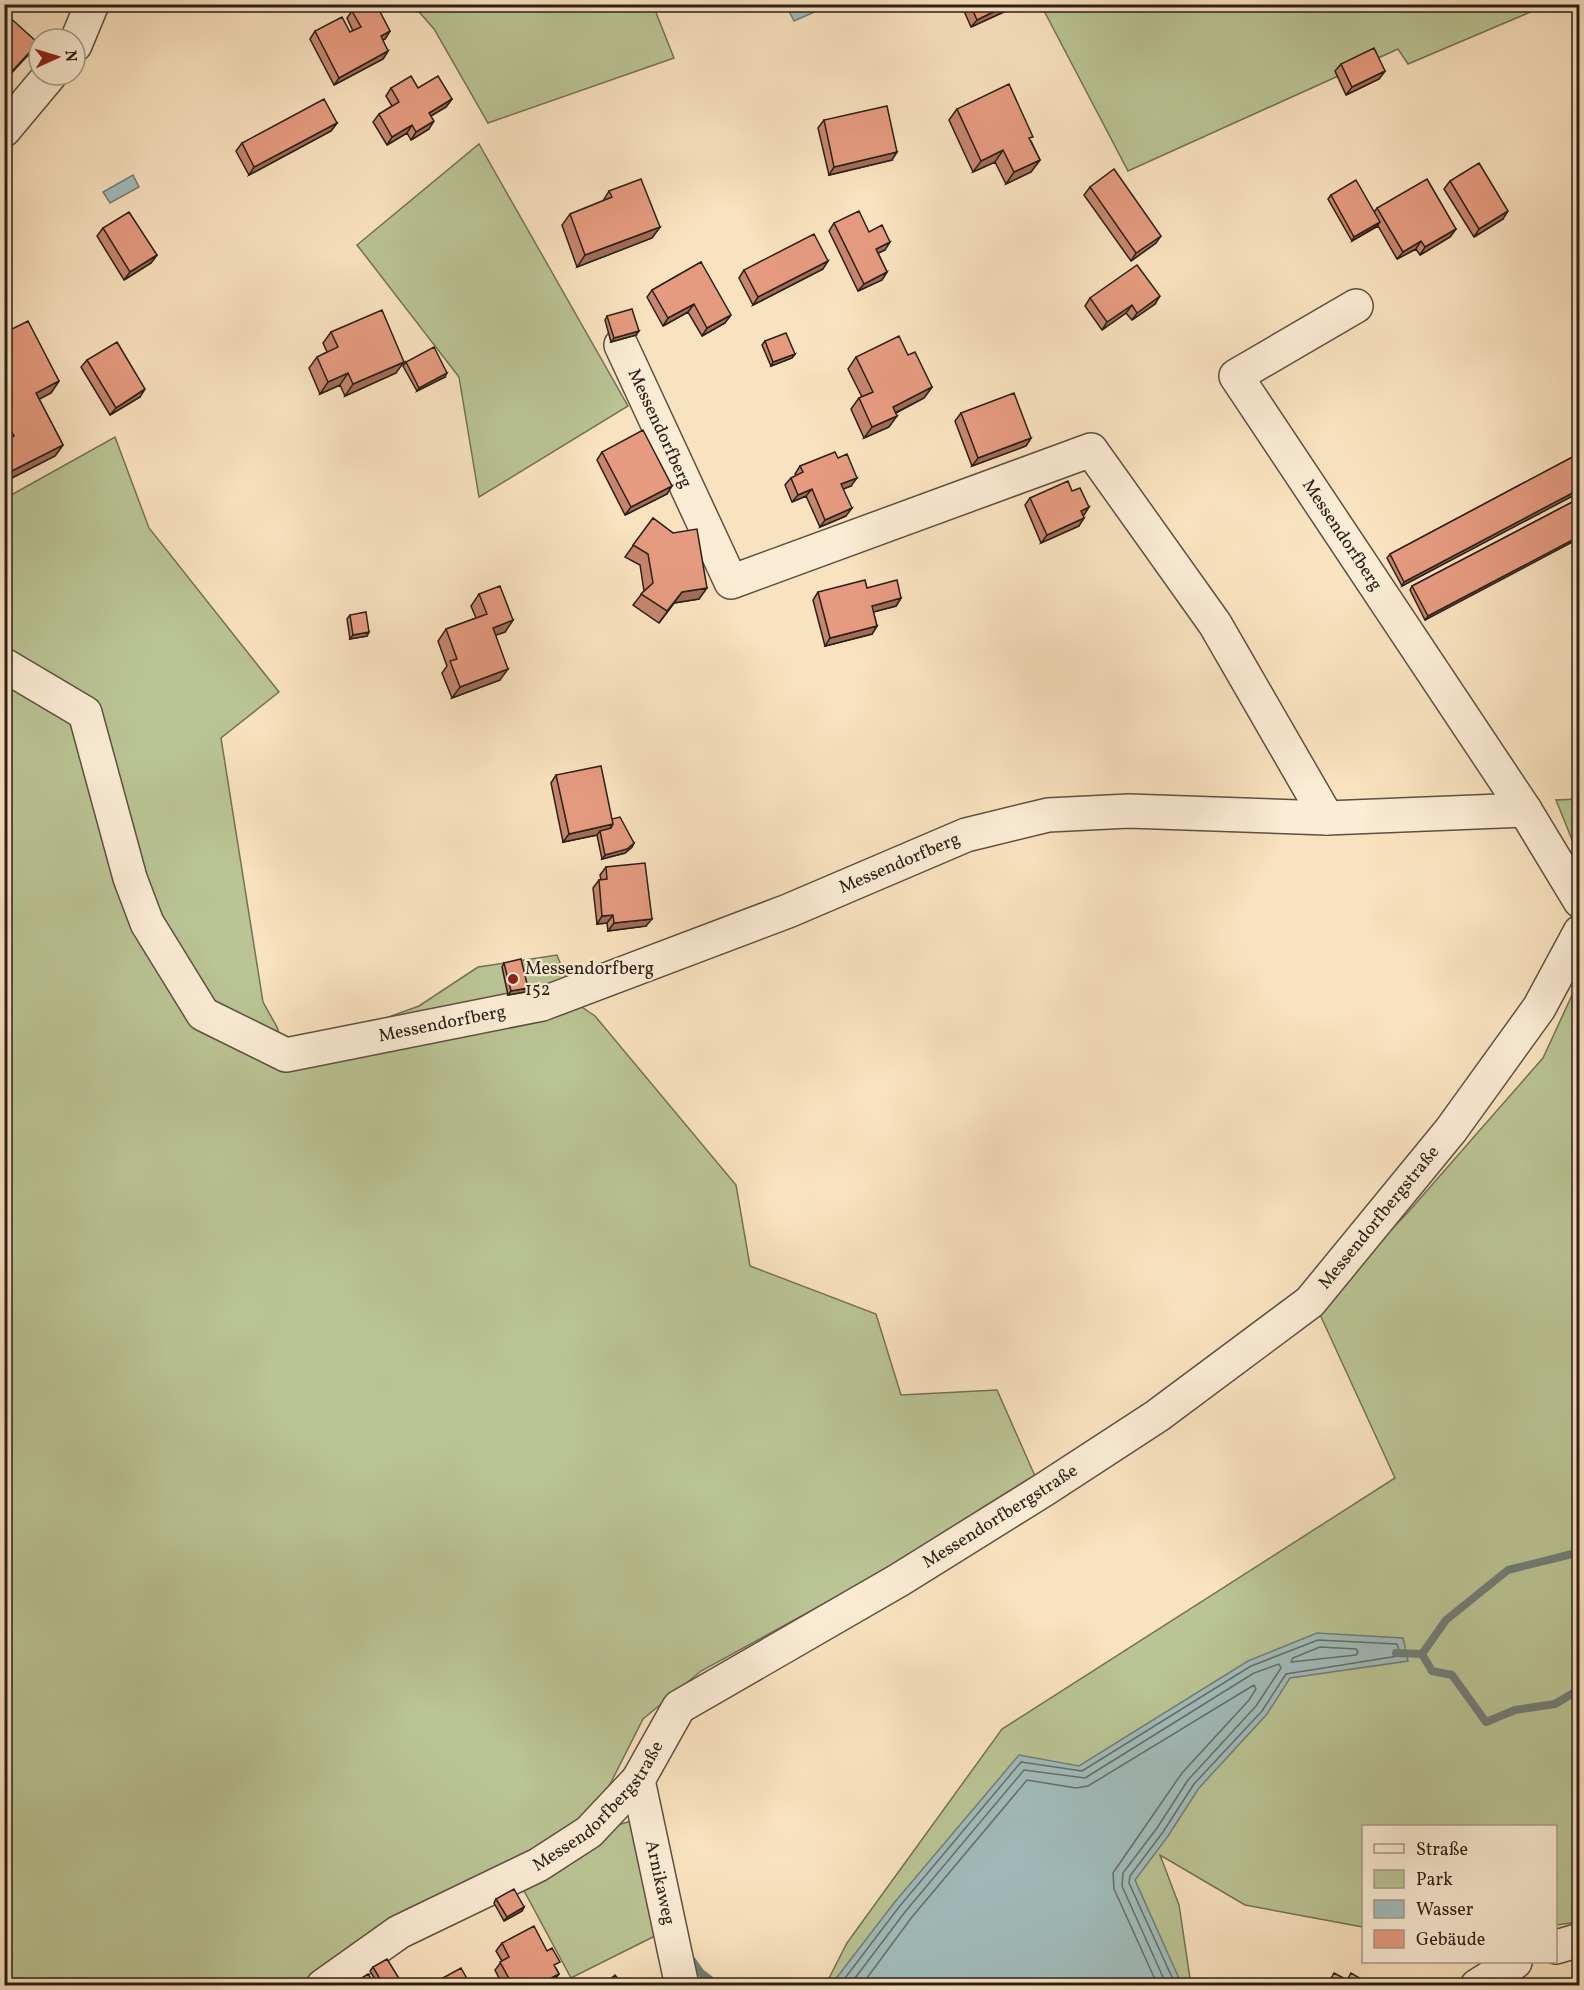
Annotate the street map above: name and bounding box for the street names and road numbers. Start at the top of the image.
street label: Messendorfberg [621,365,698,492]
street label: Messendorfberg [1296,474,1388,596]
street label: Messendorfberg [835,827,964,900]
street label: Messendorfberg [376,999,508,1049]
street label: Messendorfbergstraße [1313,1141,1446,1295]
street label: Messendorfbergstraße [918,1458,1083,1575]
street label: Messendorfbergstraße [528,1737,670,1878]
street label: Arnikaweg [639,1838,681,1927]

